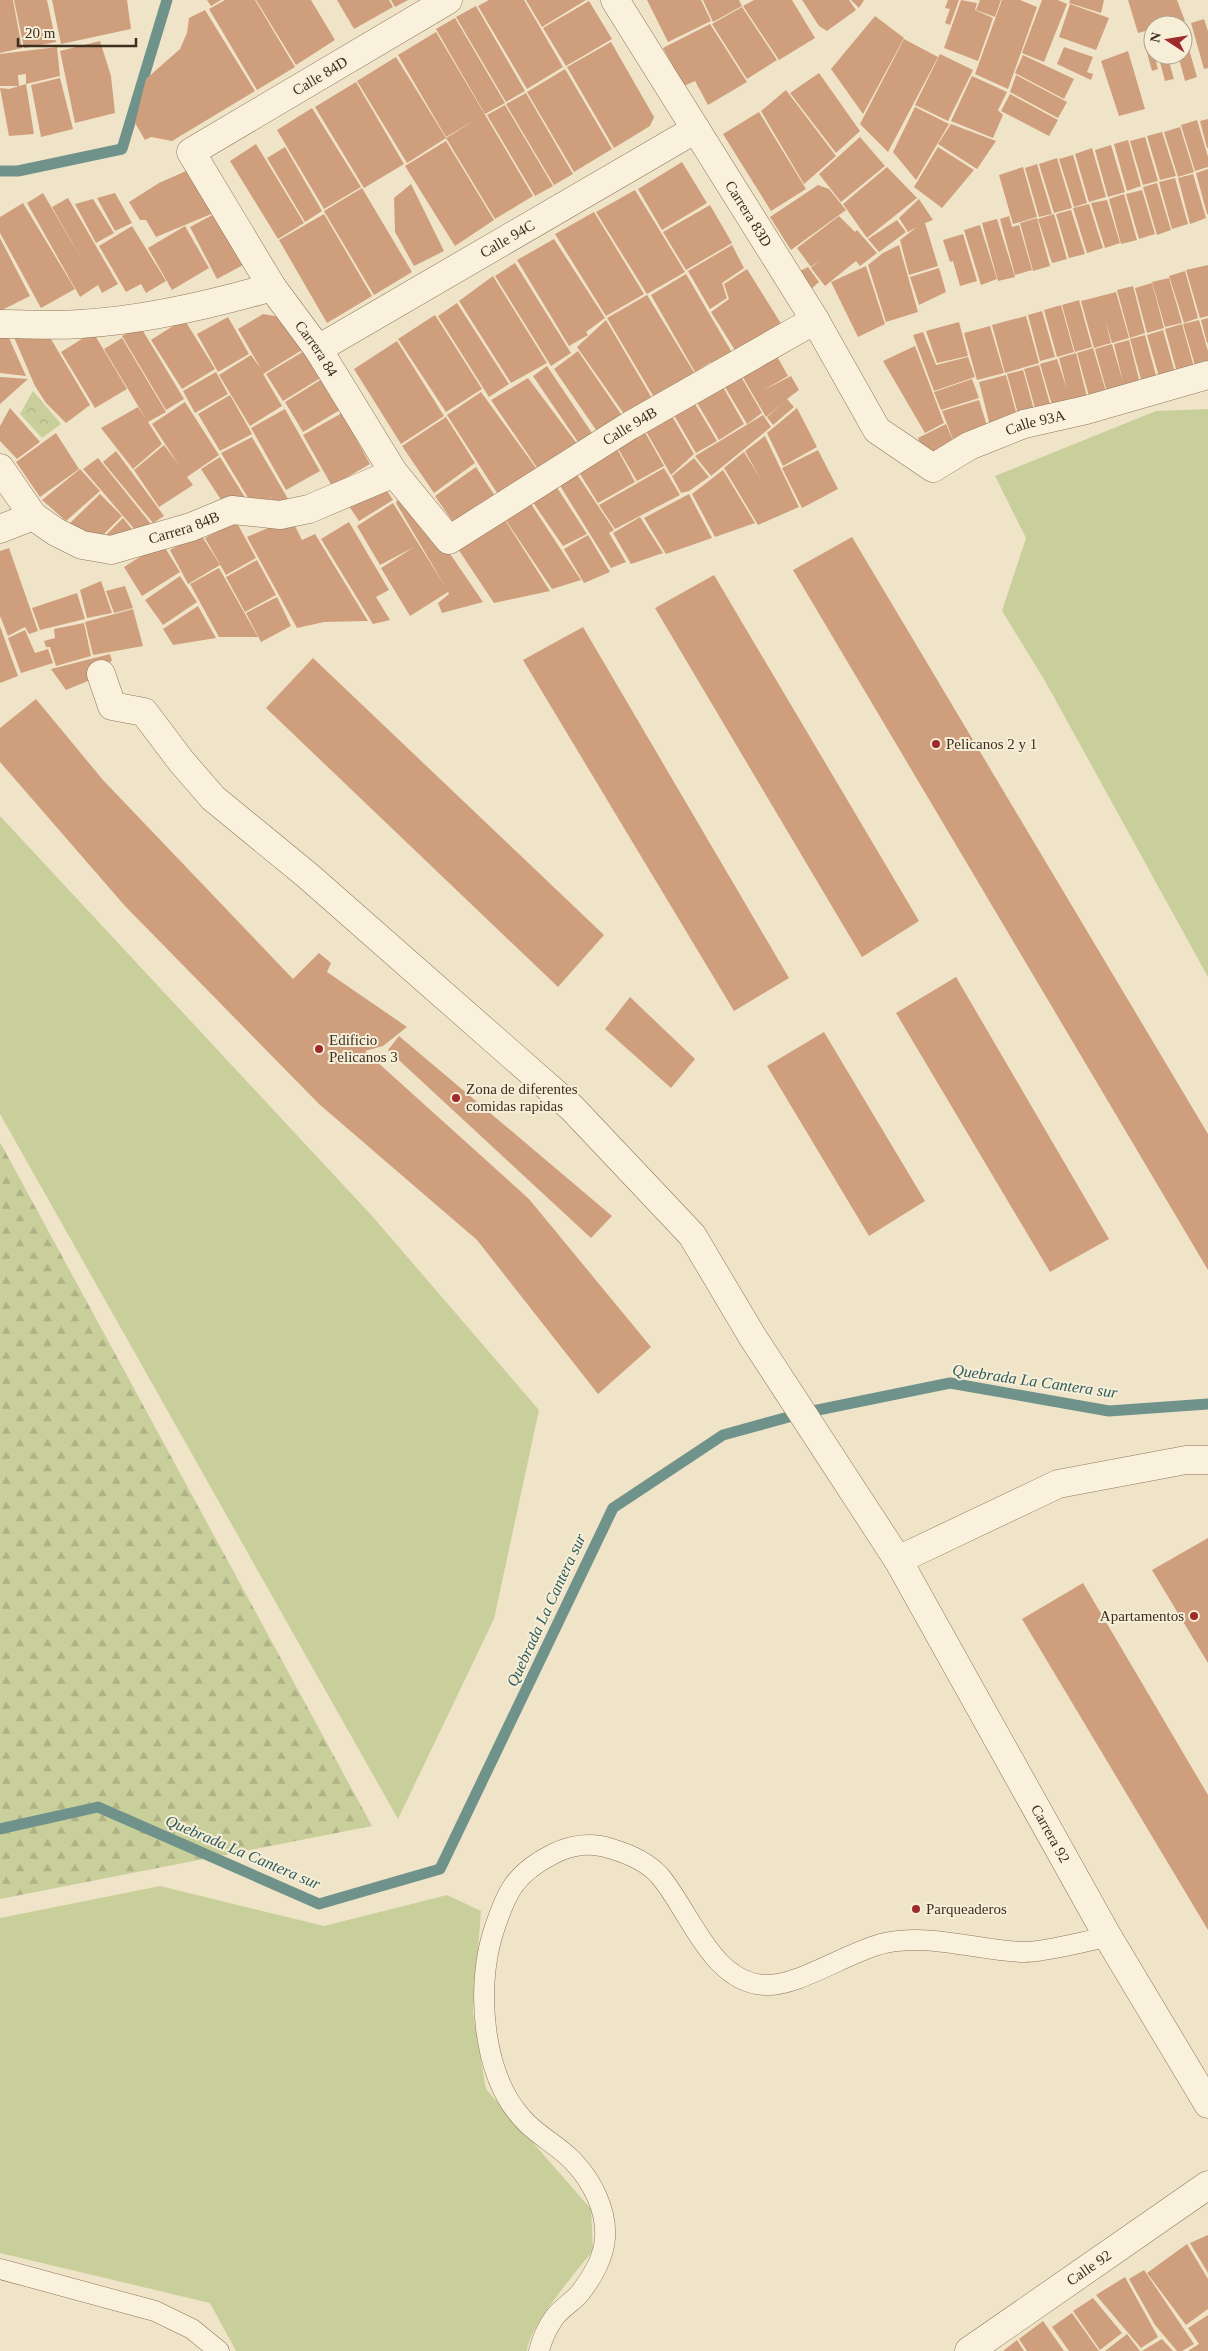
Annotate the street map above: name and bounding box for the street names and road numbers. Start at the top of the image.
street label: Calle 84D [290,53,351,99]
street label: Carrera 83D [722,178,775,250]
street label: Calle 94C [477,217,537,261]
street label: Carrera 84 [292,318,341,380]
street label: Calle 94B [600,404,660,449]
street label: Calle 93A [1003,407,1067,439]
street label: Carrera 84B [147,508,222,547]
street label: Carrera 92 [1028,1802,1073,1865]
street label: Calle 92 [1064,2247,1114,2289]

